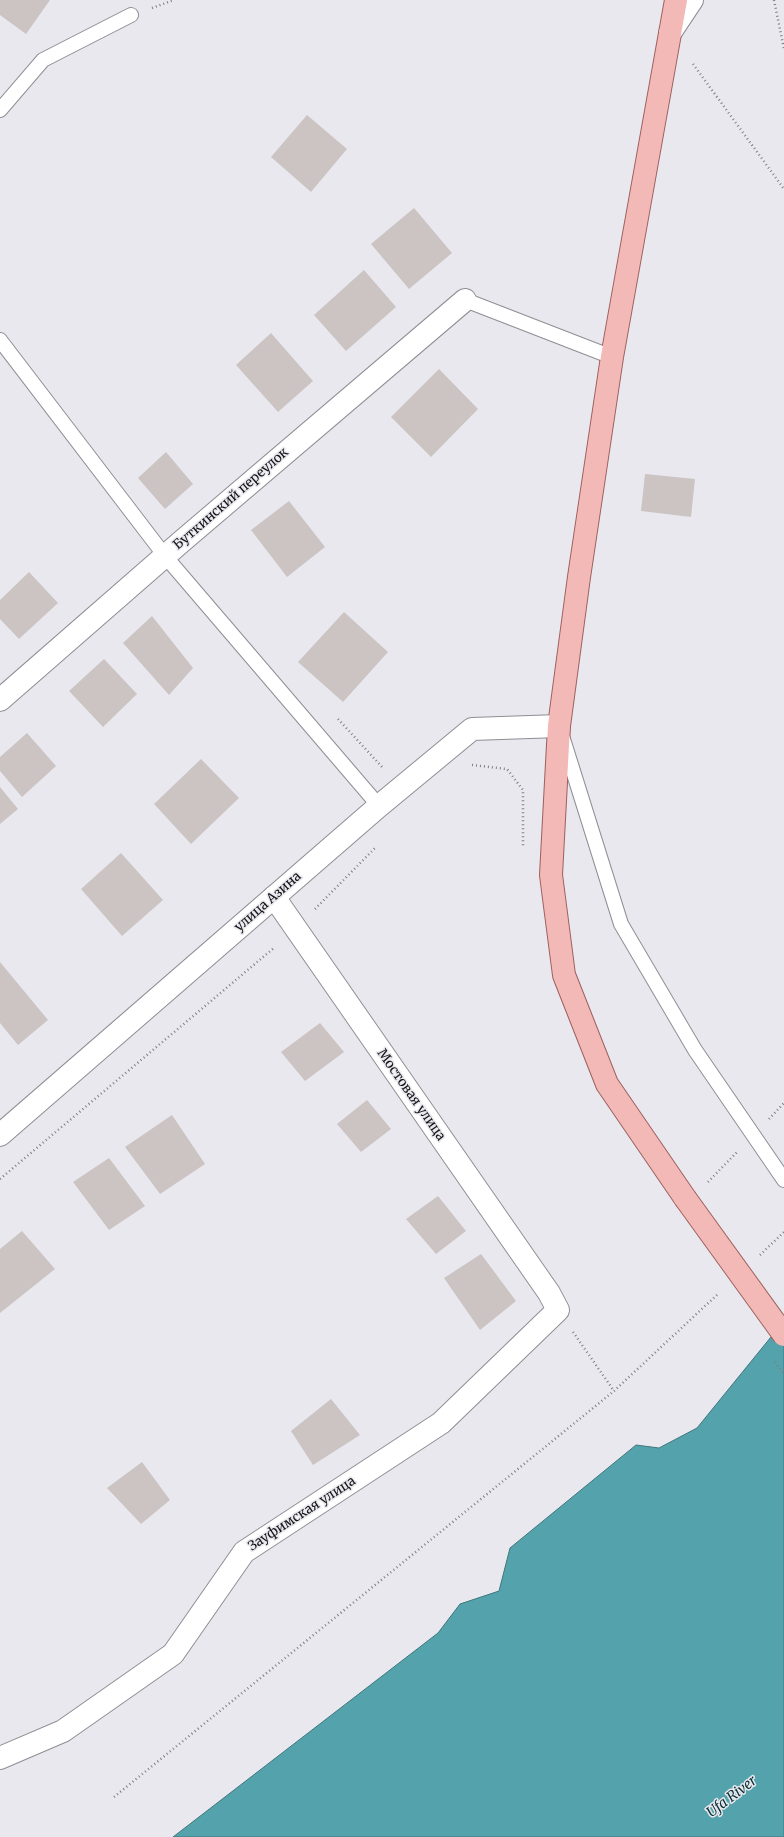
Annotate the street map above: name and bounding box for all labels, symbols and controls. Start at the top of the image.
street label: Буткинский переулок [170,445,292,553]
street label: улица Азина [231,869,305,935]
street label: Мостовая улица [374,1046,448,1144]
street label: Зауфимская улица [245,1473,359,1555]
water label: Ufa River [704,1773,760,1821]

